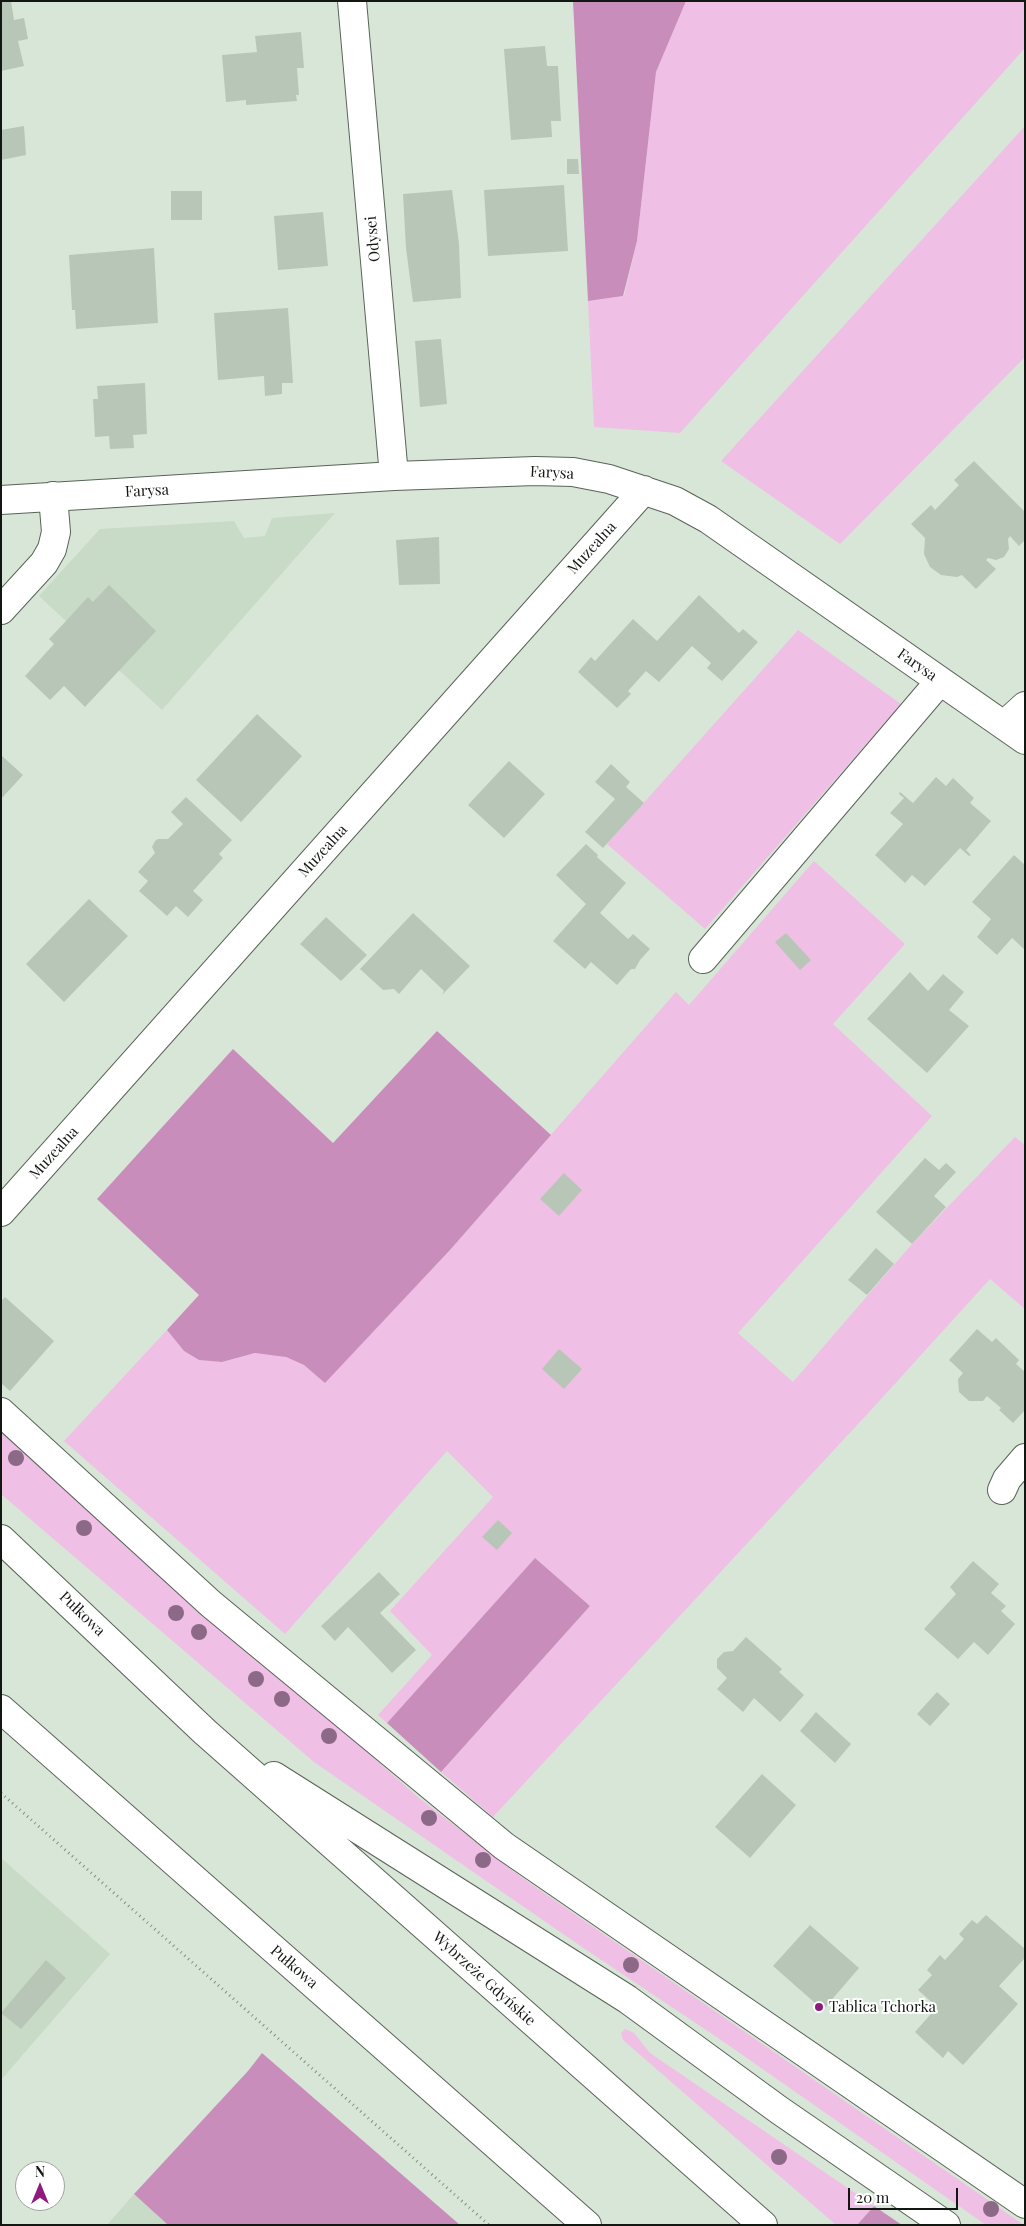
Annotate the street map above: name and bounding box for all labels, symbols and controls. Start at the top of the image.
street label: Odysei [362,215,384,263]
street label: Farysa [530,463,574,483]
street label: Farysa [125,481,169,501]
street label: Muzealna [564,518,620,578]
street label: Farysa [894,645,940,685]
street label: Muzealna [295,821,351,881]
street label: Muzealna [26,1123,82,1183]
street label: Pułkowa [55,1588,109,1640]
street label: Wybrzeże Gdyńskie [429,1928,539,2030]
street label: Pułkowa [267,1942,321,1992]
place label: Tablica Tchorka [829,1998,936,2016]
marker: Tablica Tchorka [813,2001,825,2013]
north arrow [15,2161,65,2211]
text: N [35,2162,45,2181]
scale bar [851,2178,961,2210]
text: 20 m [856,2187,889,2207]

